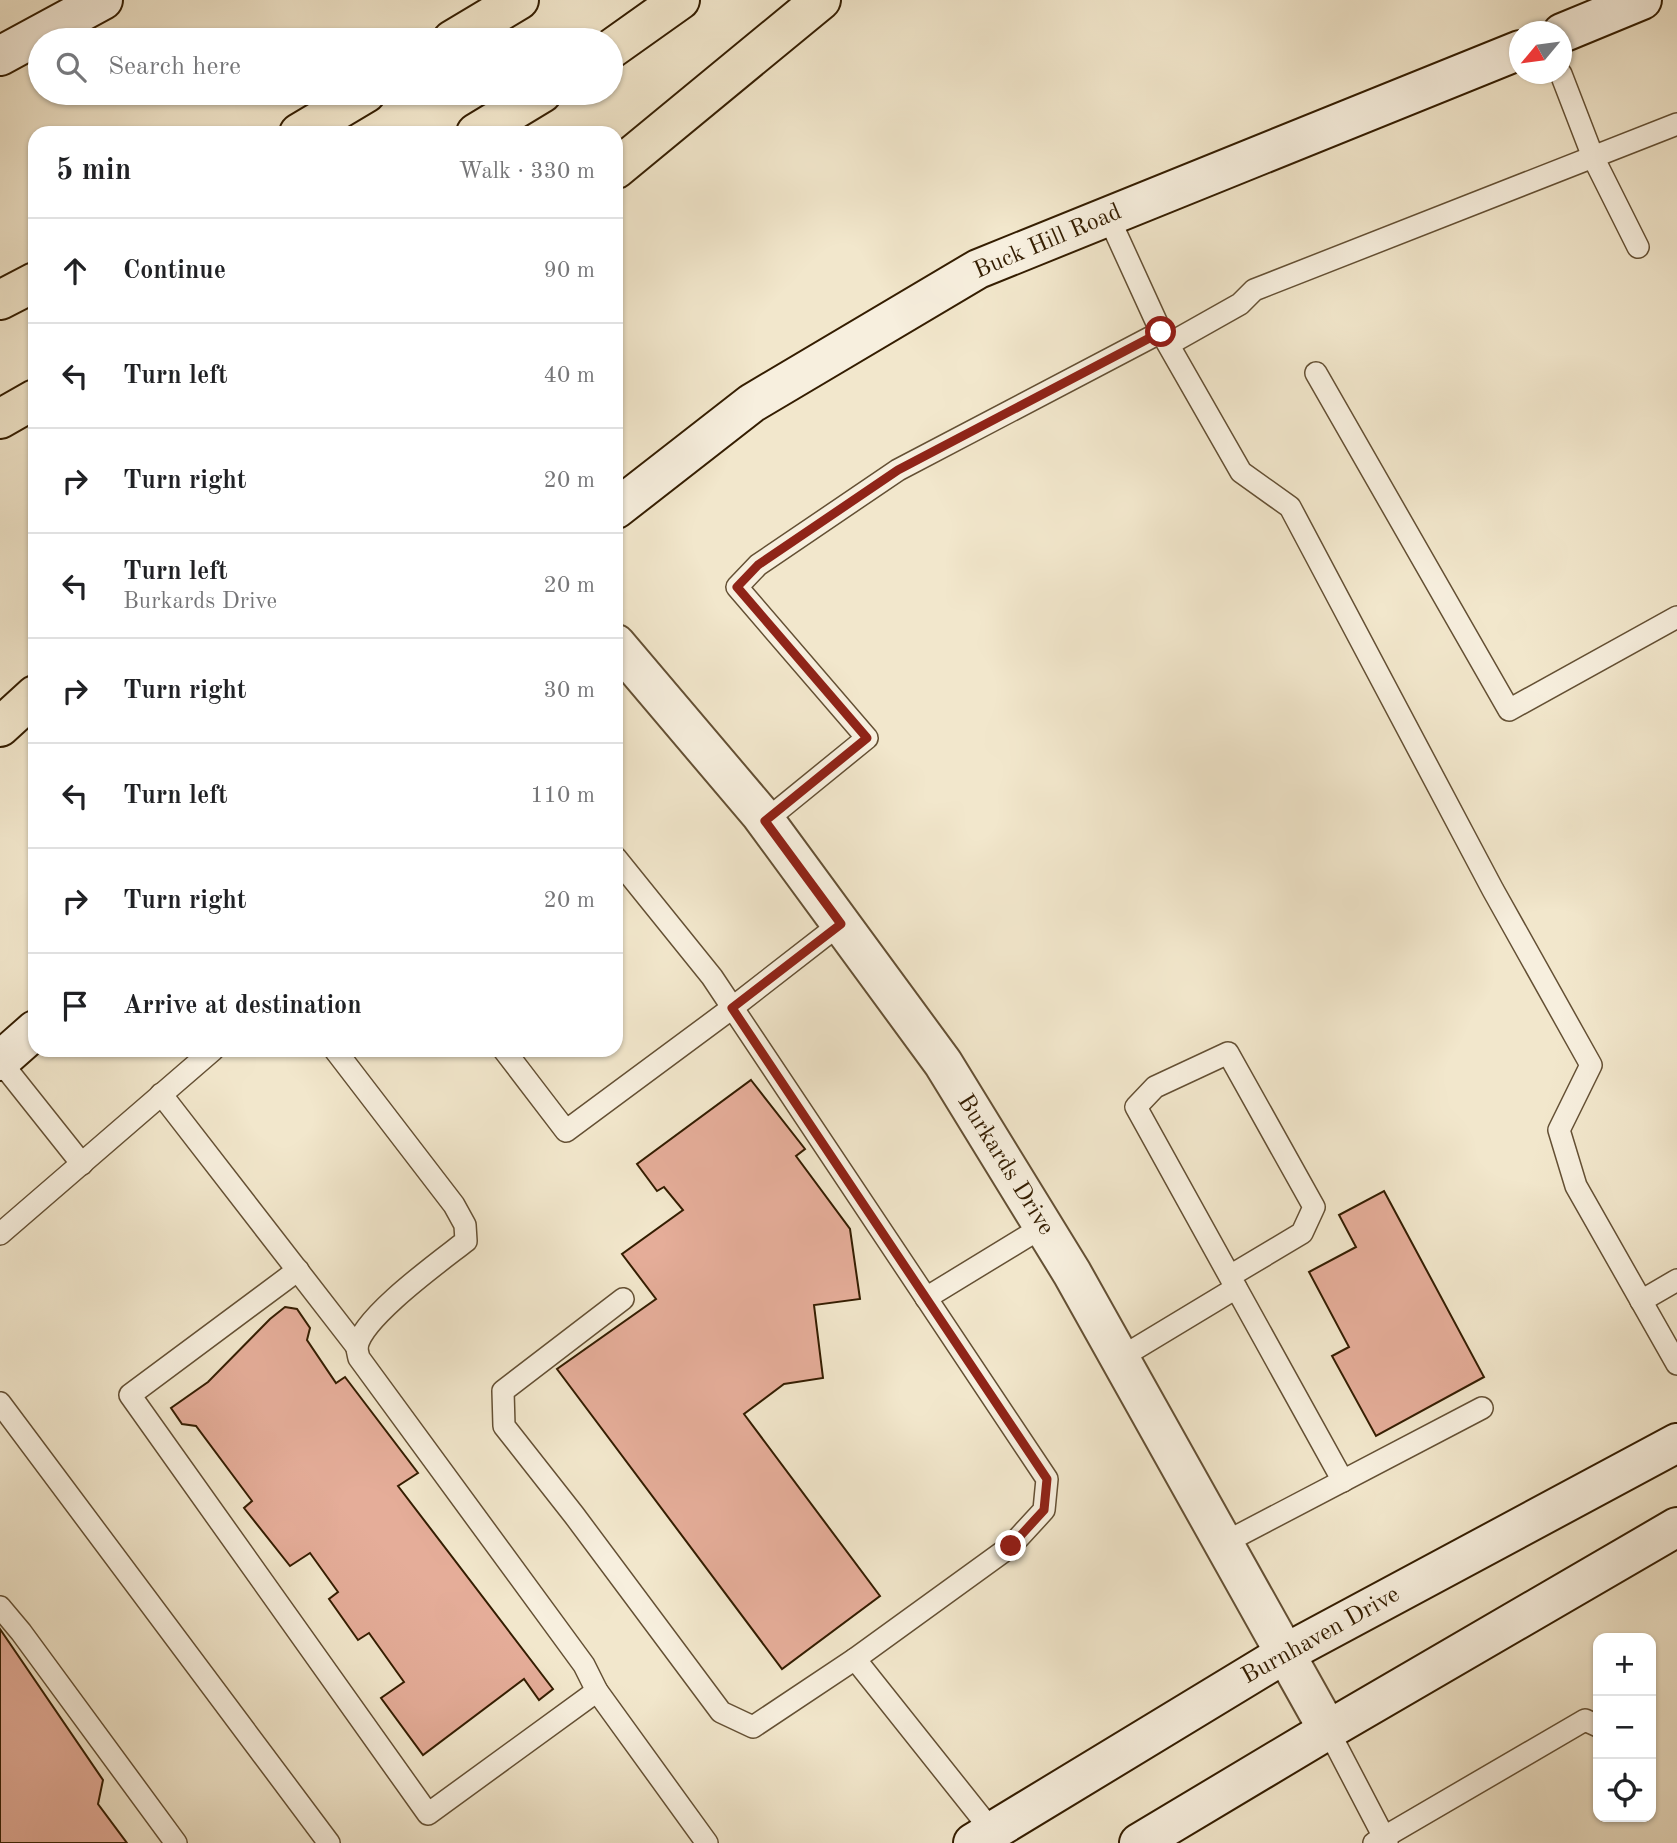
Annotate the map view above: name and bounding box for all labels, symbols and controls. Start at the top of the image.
north arrow [1509,21,1572,84]
search box [28,28,623,105]
icon: search [52,48,90,86]
text: Search here [108,54,241,80]
text: 5 min [56,156,131,186]
text: Walk · 330 m [459,160,595,183]
street label: Buck Hill Road [971,200,1125,284]
icon: ahead [56,252,94,290]
text: Continue [123,258,226,284]
text: 90 m [544,259,595,282]
route start [1145,316,1176,347]
icon: left [56,357,94,395]
text: Turn left [123,363,228,389]
text: 40 m [544,364,595,387]
icon: right [56,462,94,500]
text: Turn right [123,468,246,494]
text: 20 m [544,469,595,492]
text: Turn left [123,559,228,585]
icon: left [56,567,94,605]
text: 20 m [544,574,595,597]
text: Burkards Drive [123,590,277,613]
icon: right [56,672,94,710]
text: Turn right [123,678,246,704]
text: 30 m [544,679,595,702]
icon: left [56,777,94,815]
text: Turn left [123,783,228,809]
text: 110 m [530,784,595,807]
icon: right [56,882,94,920]
text: Turn right [123,888,246,914]
text: 20 m [544,889,595,912]
icon: arrive [56,987,94,1025]
text: Arrive at destination [123,993,362,1019]
street label: Burkards Drive [952,1090,1058,1240]
route end [995,1530,1026,1561]
street label: Burnhaven Drive [1238,1583,1404,1689]
map controls [1593,1633,1656,1822]
button: + [1593,1633,1656,1696]
button: − [1593,1696,1656,1759]
button: locate [1593,1759,1656,1822]

